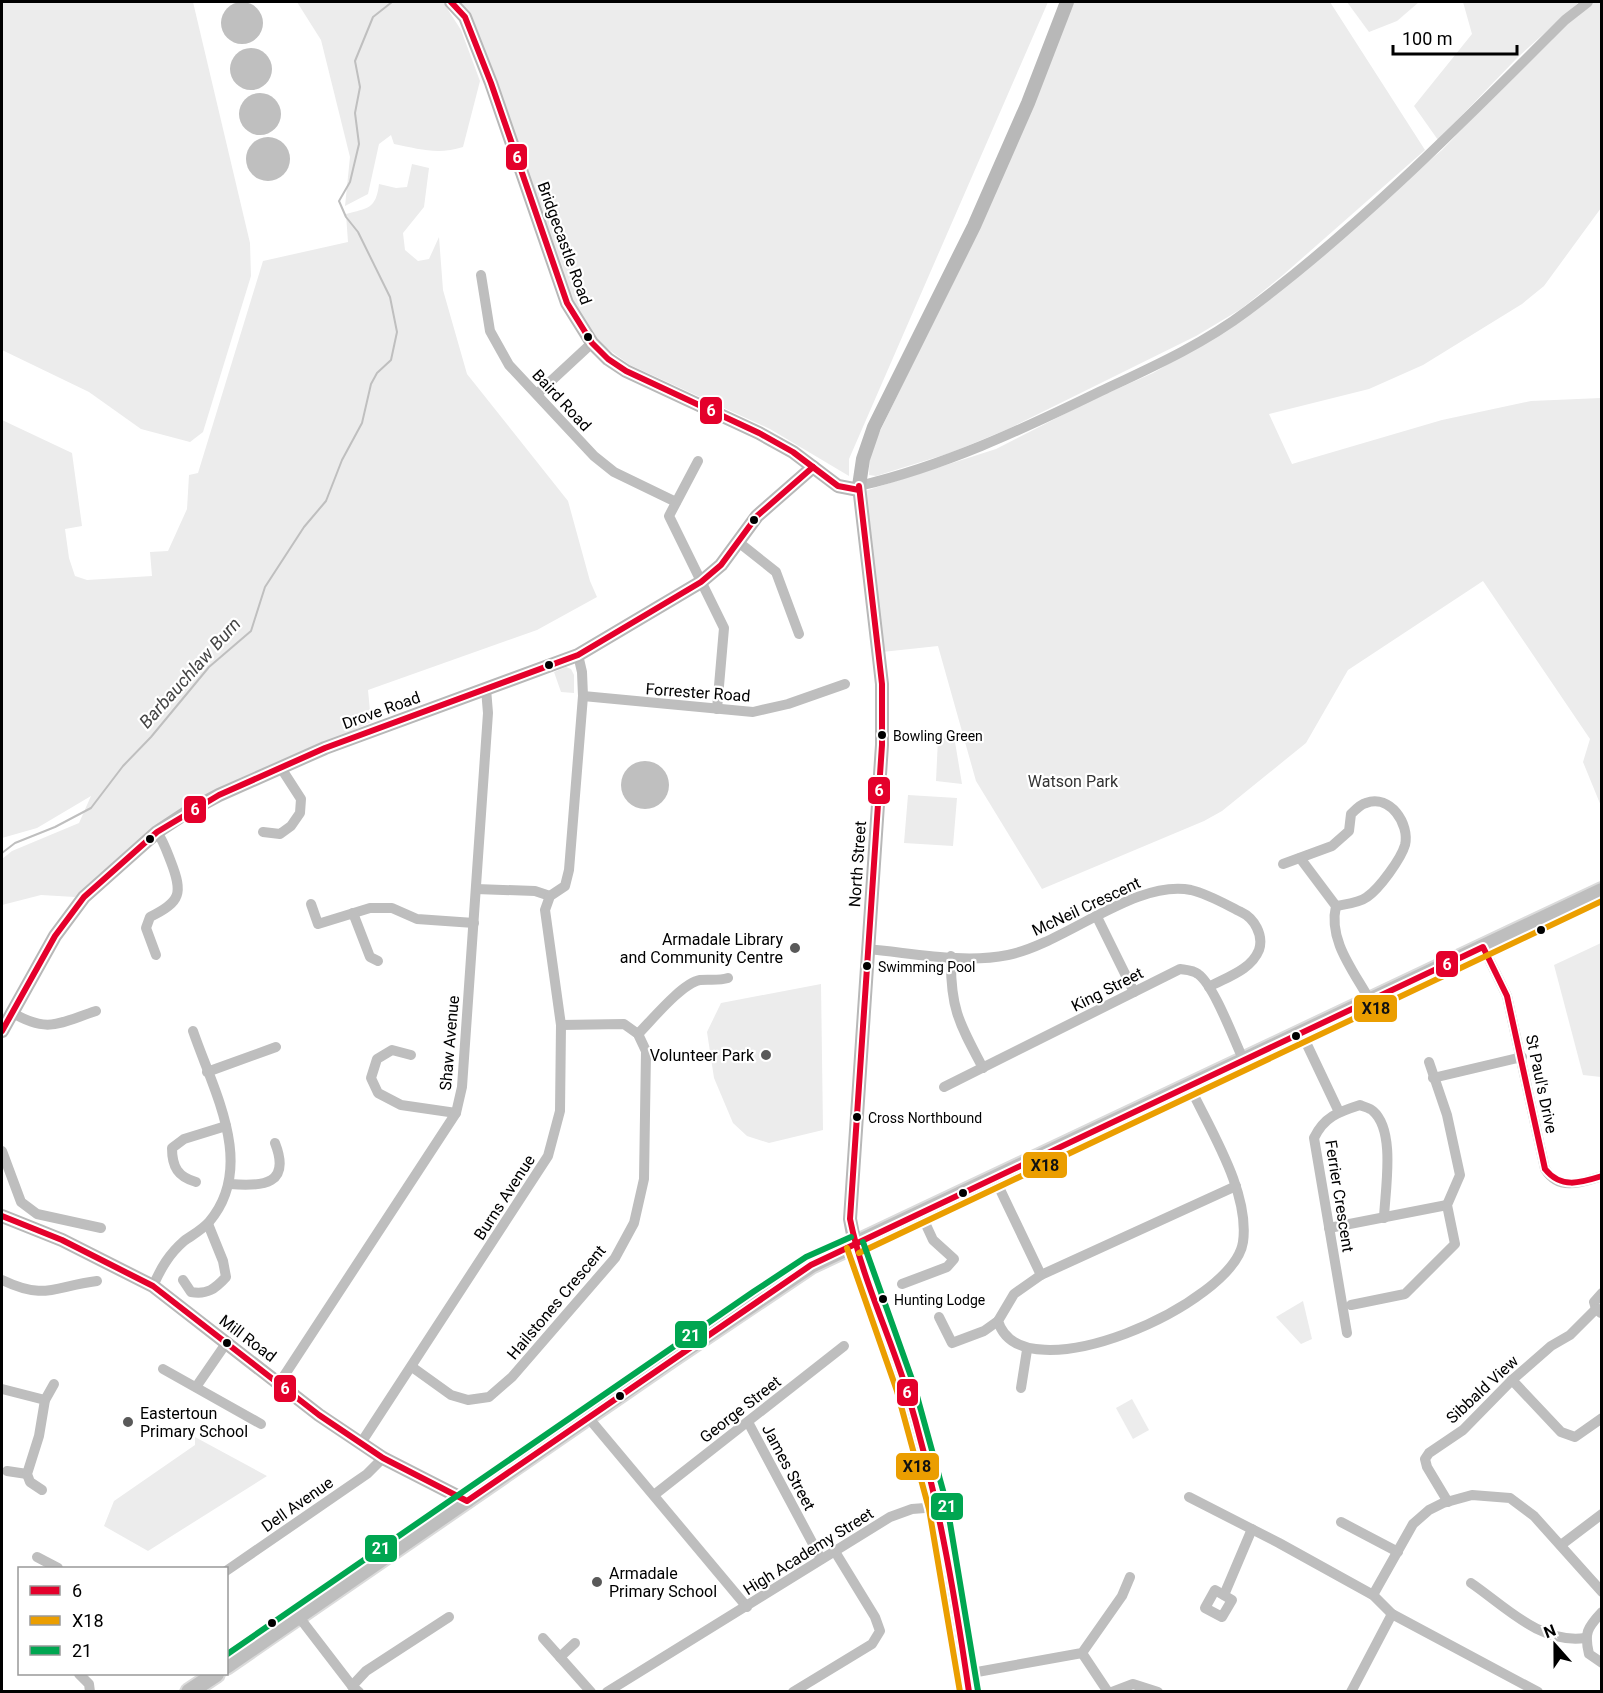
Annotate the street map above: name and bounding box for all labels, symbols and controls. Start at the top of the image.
scale bar [1393,18,1518,56]
text: 100 m [1402,28,1453,49]
line badge: 6 [505,143,528,171]
text: 6 [512,148,522,167]
street label: Bridgecastle Road [533,179,596,307]
unlabelled marker [582,331,594,343]
street label: Baird Road [528,366,595,435]
line badge: 6 [699,396,723,425]
text: 6 [706,401,716,420]
unlabelled marker [748,514,760,526]
water label: Barbauchlaw Burn [135,613,245,732]
unlabelled marker [543,659,555,671]
street label: Forrester Road [645,679,751,706]
street label: Drove Road [340,688,423,733]
place label: Bowling Green [893,728,983,744]
marker: Bowling Green [876,729,888,741]
park label: Watson Park [1028,772,1119,791]
line badge: 6 [867,776,891,805]
text: 6 [874,781,884,800]
line badge: 6 [183,795,207,824]
text: 6 [190,800,200,819]
street label: North Street [845,820,870,908]
unlabelled marker [144,833,156,845]
street label: McNeil Crescent [1029,873,1143,940]
unlabelled marker [1535,924,1547,936]
place label: Armadale Library and Community Centre [620,930,783,967]
marker: Armadale Library and Community Centre [788,941,802,955]
line badge: 6 [1435,950,1459,978]
text: 6 [1442,955,1452,974]
place label: Swimming Pool [878,959,975,975]
marker: Swimming Pool [861,960,873,972]
street label: King Street [1068,963,1146,1016]
line badge: X18 [1353,994,1398,1023]
street label: Shaw Avenue [436,995,463,1091]
text: X18 [1362,999,1390,1018]
unlabelled marker [1290,1030,1302,1042]
street label: St Paul's Drive [1522,1033,1561,1135]
place label: Volunteer Park [650,1046,755,1065]
marker: Volunteer Park [759,1048,773,1062]
place label: Cross Northbound [868,1110,982,1126]
marker: Cross Northbound [851,1111,863,1123]
street label: Ferrier Crescent [1321,1139,1358,1253]
street label: Burns Avenue [470,1151,539,1243]
line badge: X18 [1022,1151,1068,1179]
text: X18 [1031,1156,1059,1175]
unlabelled marker [957,1187,969,1199]
street label: Hailstones Crescent [503,1241,610,1363]
place label: Hunting Lodge [894,1292,985,1308]
marker: Hunting Lodge [877,1293,889,1305]
street label: Mill Road [215,1311,280,1366]
line badge: 21 [674,1320,708,1349]
text: 21 [682,1326,700,1345]
unlabelled marker [221,1337,233,1349]
street label: Sibbald View [1442,1351,1522,1428]
street label: George Street [696,1372,785,1447]
line badge: 6 [273,1374,297,1403]
line badge: 6 [896,1378,919,1407]
text: 6 [280,1379,290,1398]
text: 6 [902,1383,912,1402]
unlabelled marker [614,1390,626,1402]
place label: Eastertoun Primary School [140,1404,248,1441]
marker: Eastertoun Primary School [121,1415,135,1429]
street label: James Street [758,1421,819,1513]
line badge: X18 [895,1452,940,1481]
text: X18 [903,1457,931,1476]
street label: Dell Avenue [258,1473,337,1536]
line badge: 21 [930,1492,964,1521]
text: 21 [938,1497,956,1516]
street label: High Academy Street [740,1504,877,1599]
line badge: 21 [364,1534,398,1563]
text: 21 [372,1539,390,1558]
place label: Armadale Primary School [609,1564,717,1601]
legend [18,1567,228,1675]
marker: Armadale Primary School [590,1575,604,1589]
text: 6 [72,1580,82,1601]
text: X18 [72,1610,104,1631]
north arrow [1525,1615,1585,1675]
unlabelled marker [266,1617,278,1629]
text: N [1541,1621,1558,1642]
text: 21 [72,1640,92,1661]

